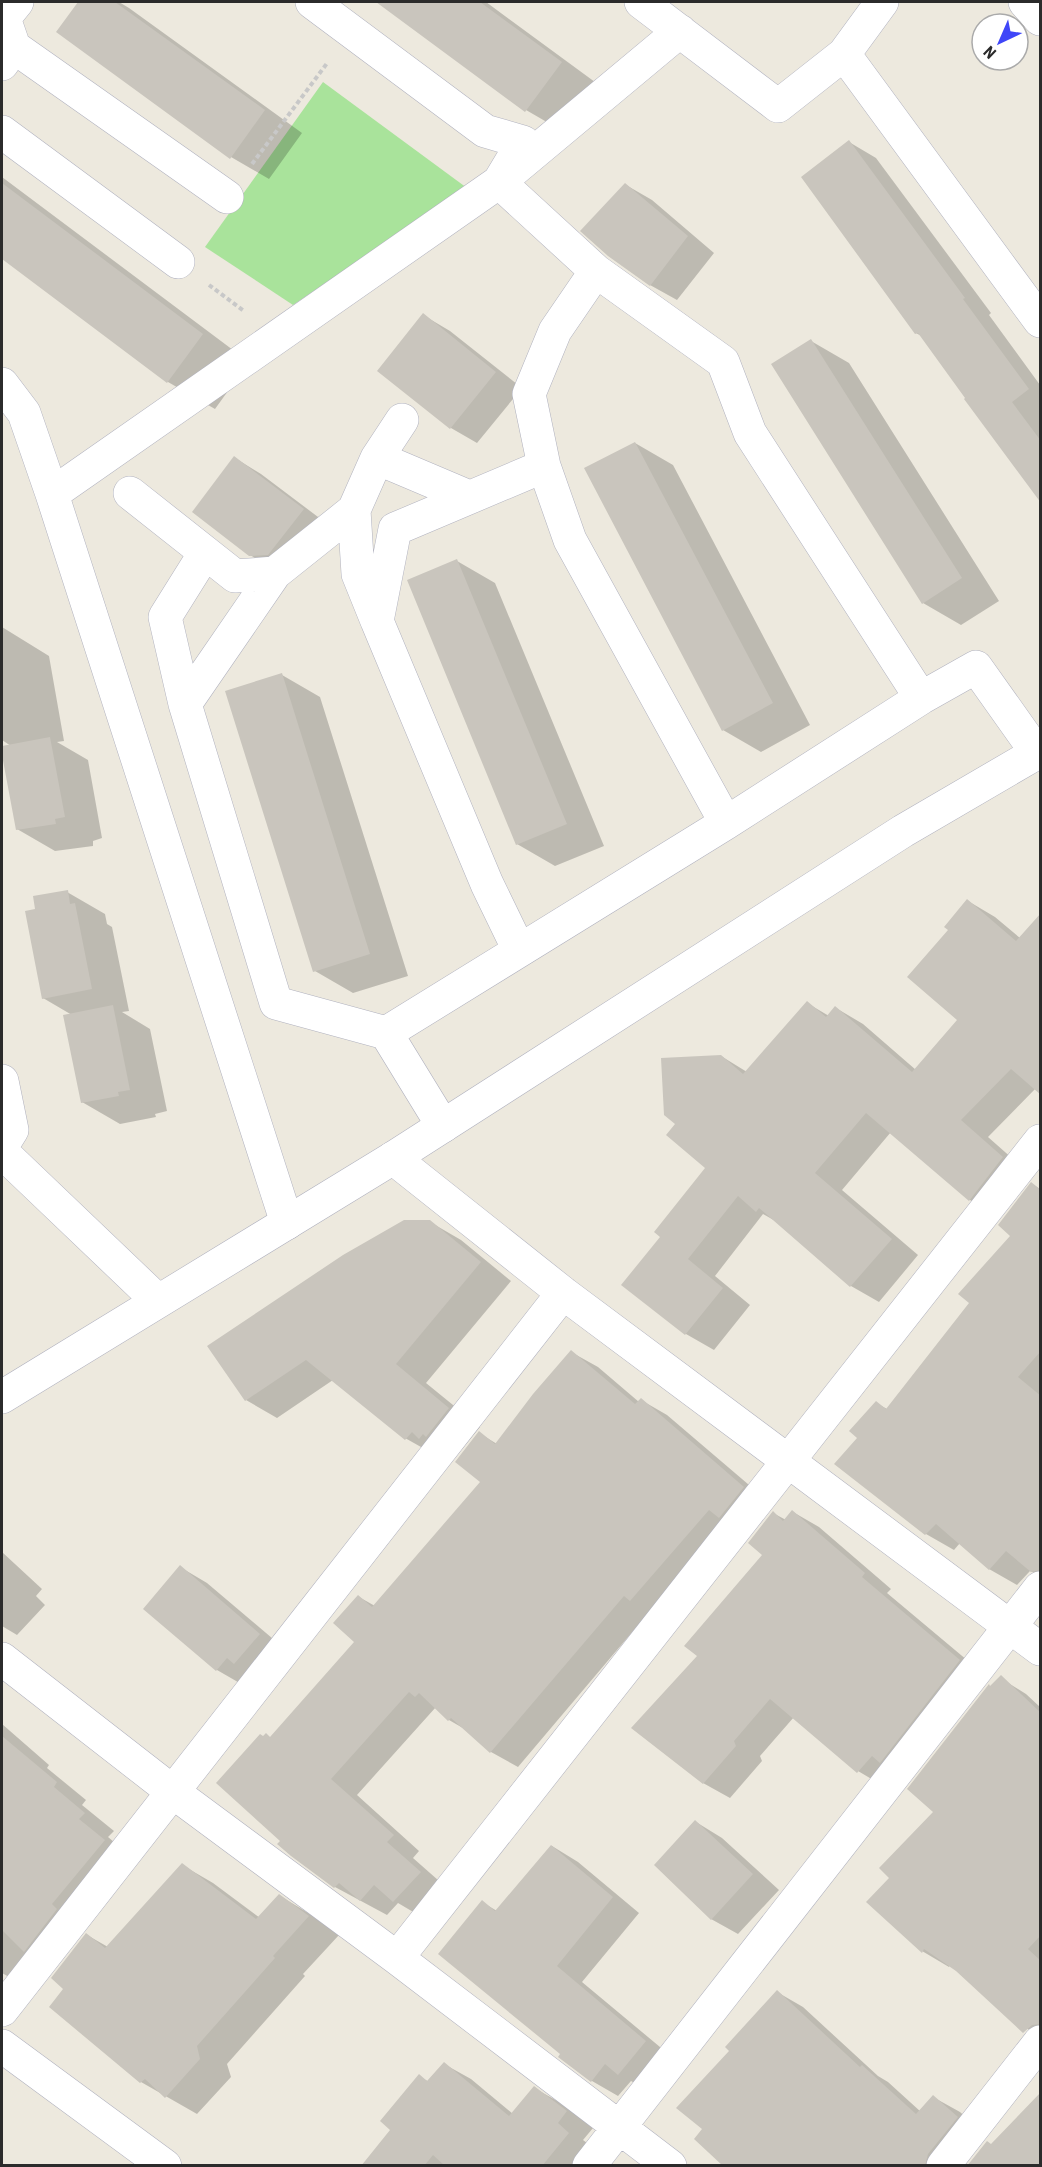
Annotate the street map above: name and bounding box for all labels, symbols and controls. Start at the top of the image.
north arrow [970,12,1030,72]
text: N [980,42,1000,63]

